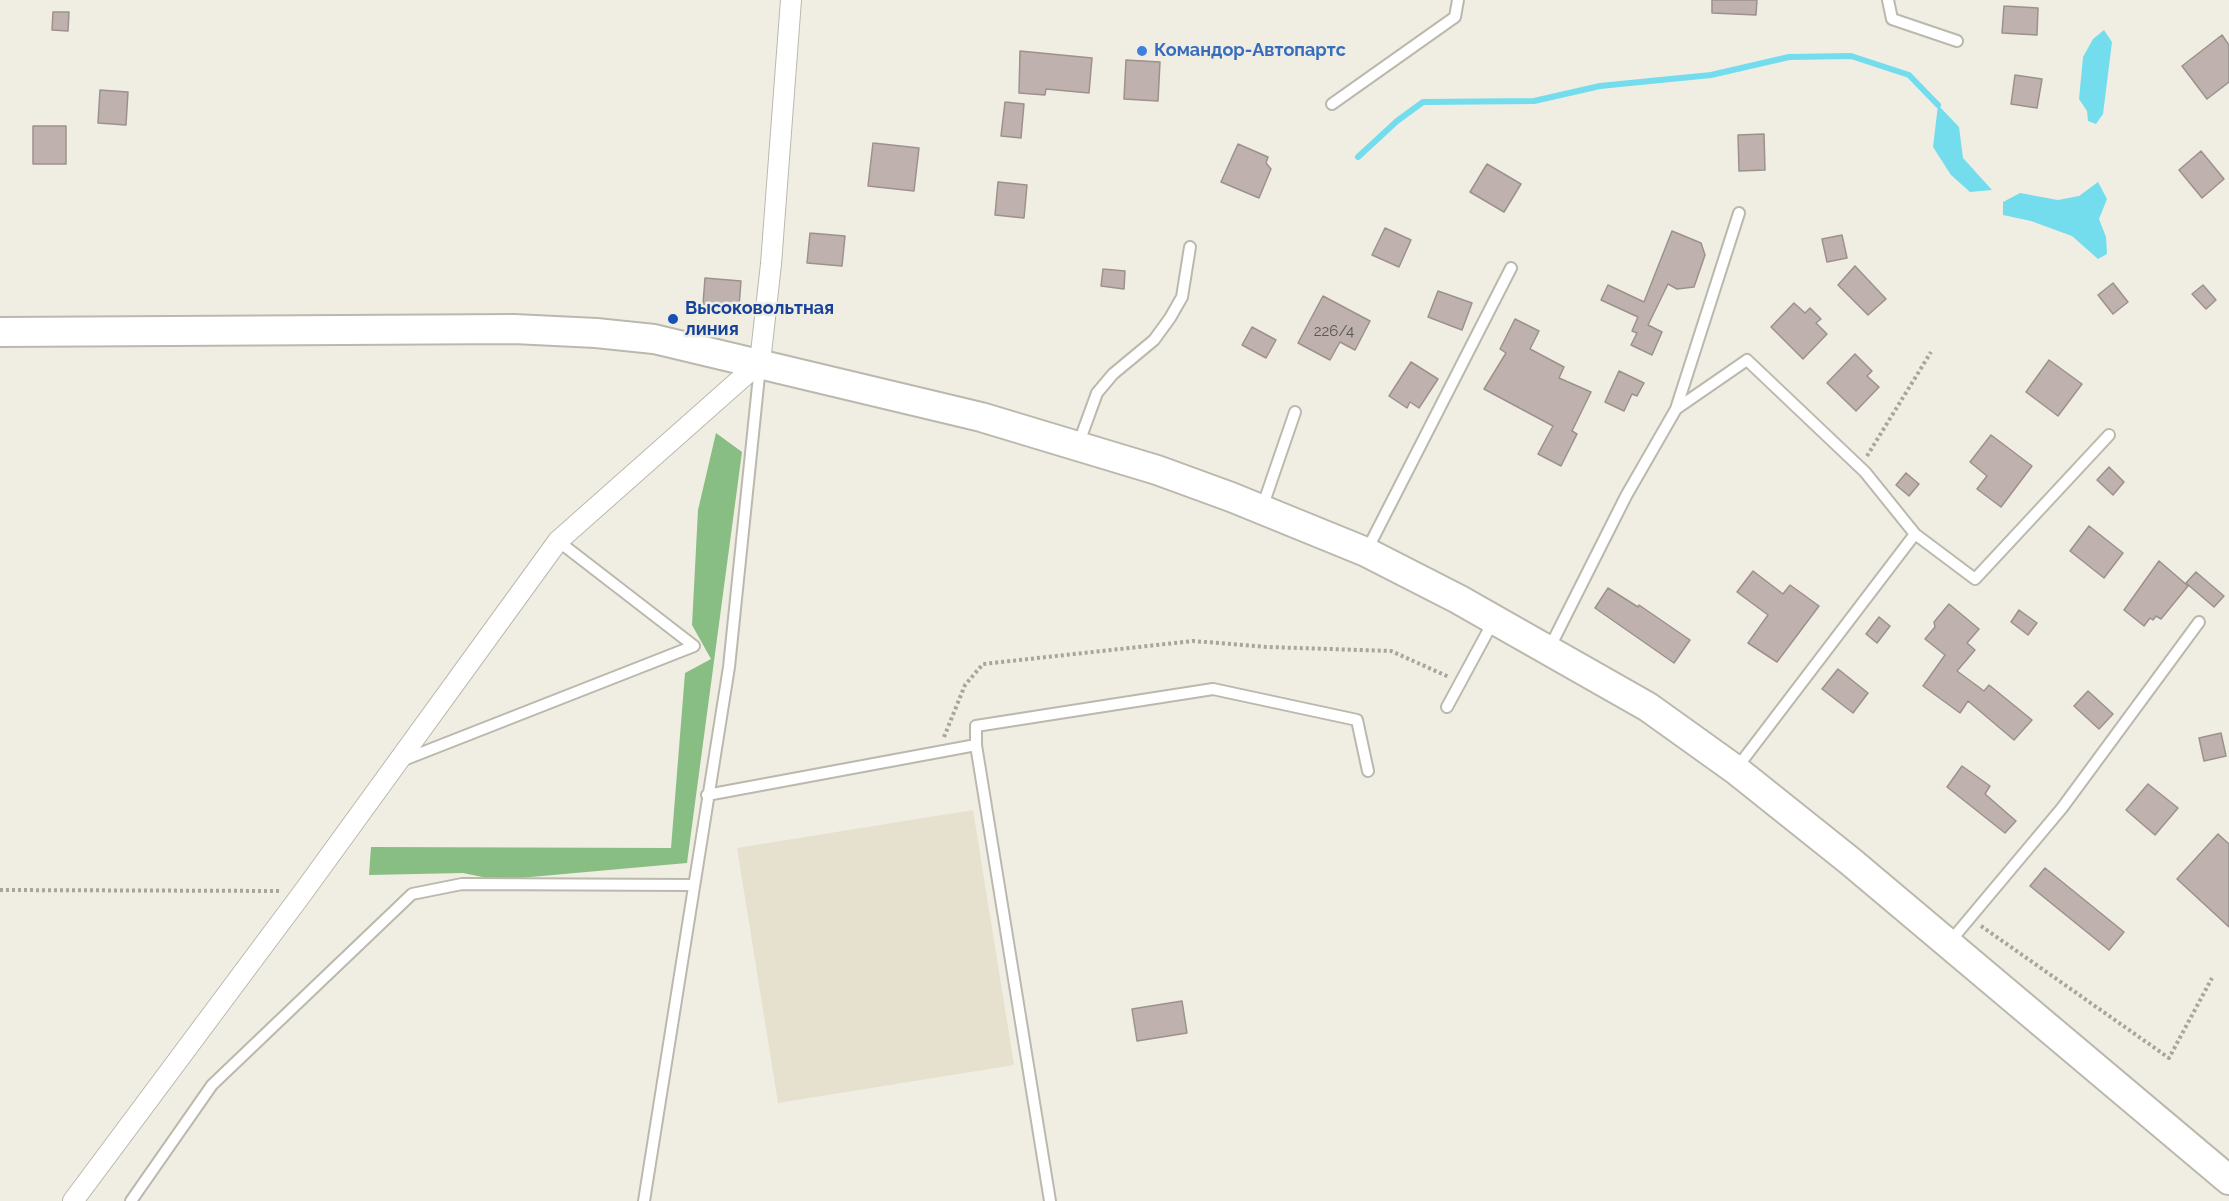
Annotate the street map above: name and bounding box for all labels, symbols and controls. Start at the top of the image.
place label: Командор-Автопартс [1154,40,1346,62]
marker: Командор-Автопартс [1135,44,1149,58]
place label: Высоковольтная линия [685,298,834,340]
marker: Высоковольтная линия [666,312,680,326]
house number: 226/4 [1314,322,1354,340]

